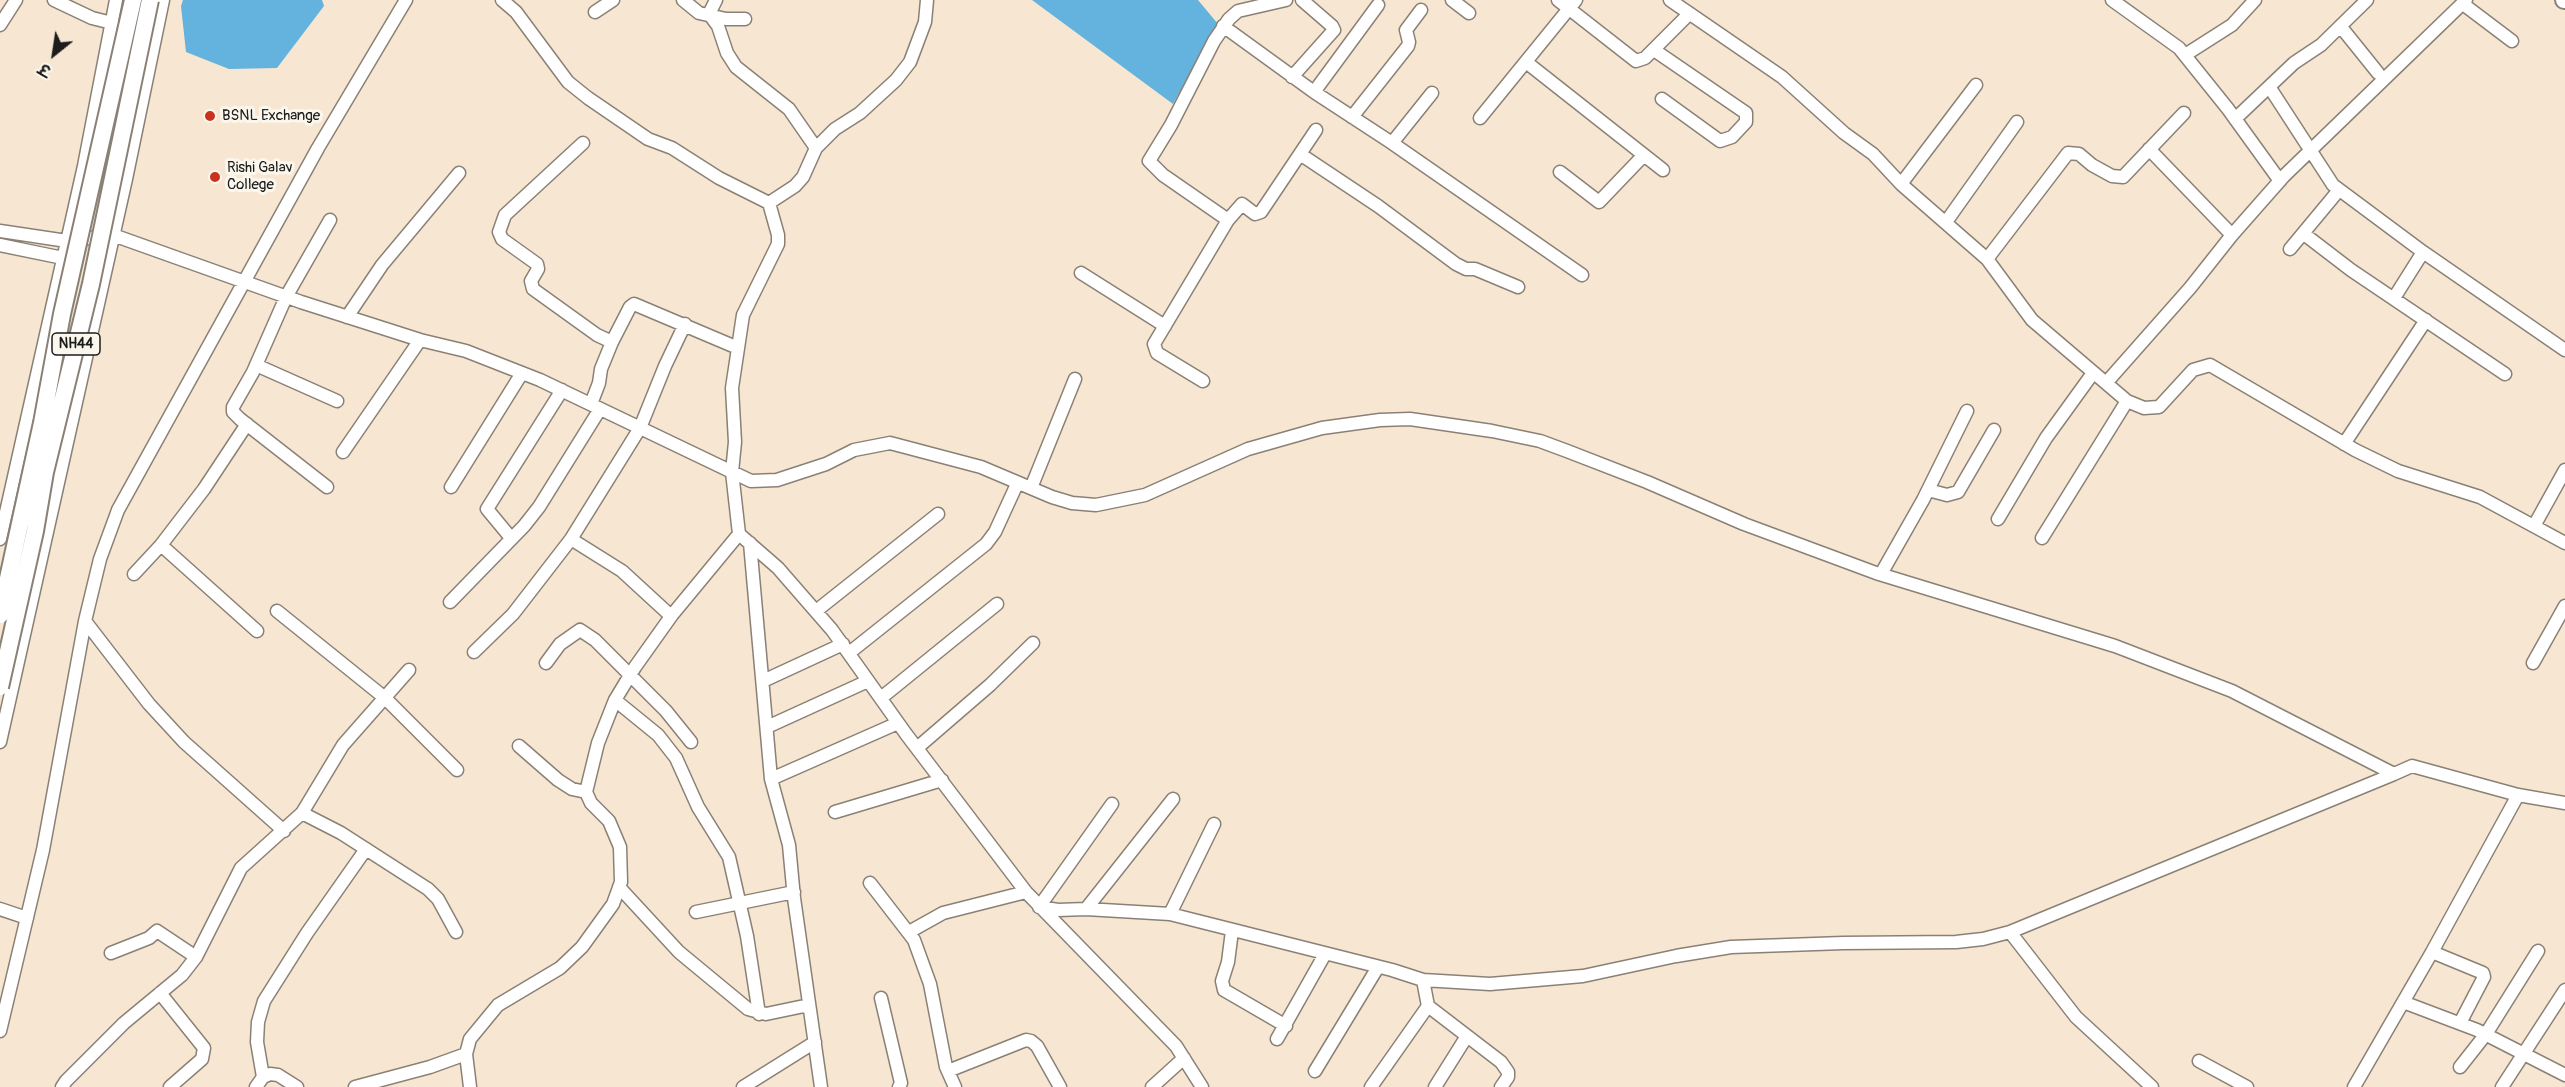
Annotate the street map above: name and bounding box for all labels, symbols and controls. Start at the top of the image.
north arrow [24,24,84,84]
text: उ [35,58,55,81]
place label: BSNL Exchange [222,107,320,125]
marker: BSNL Exchange [203,109,217,123]
place label: Rishi Galav College [227,159,292,194]
marker: Rishi Galav College [208,170,222,184]
road number: NH44 [52,333,100,355]

